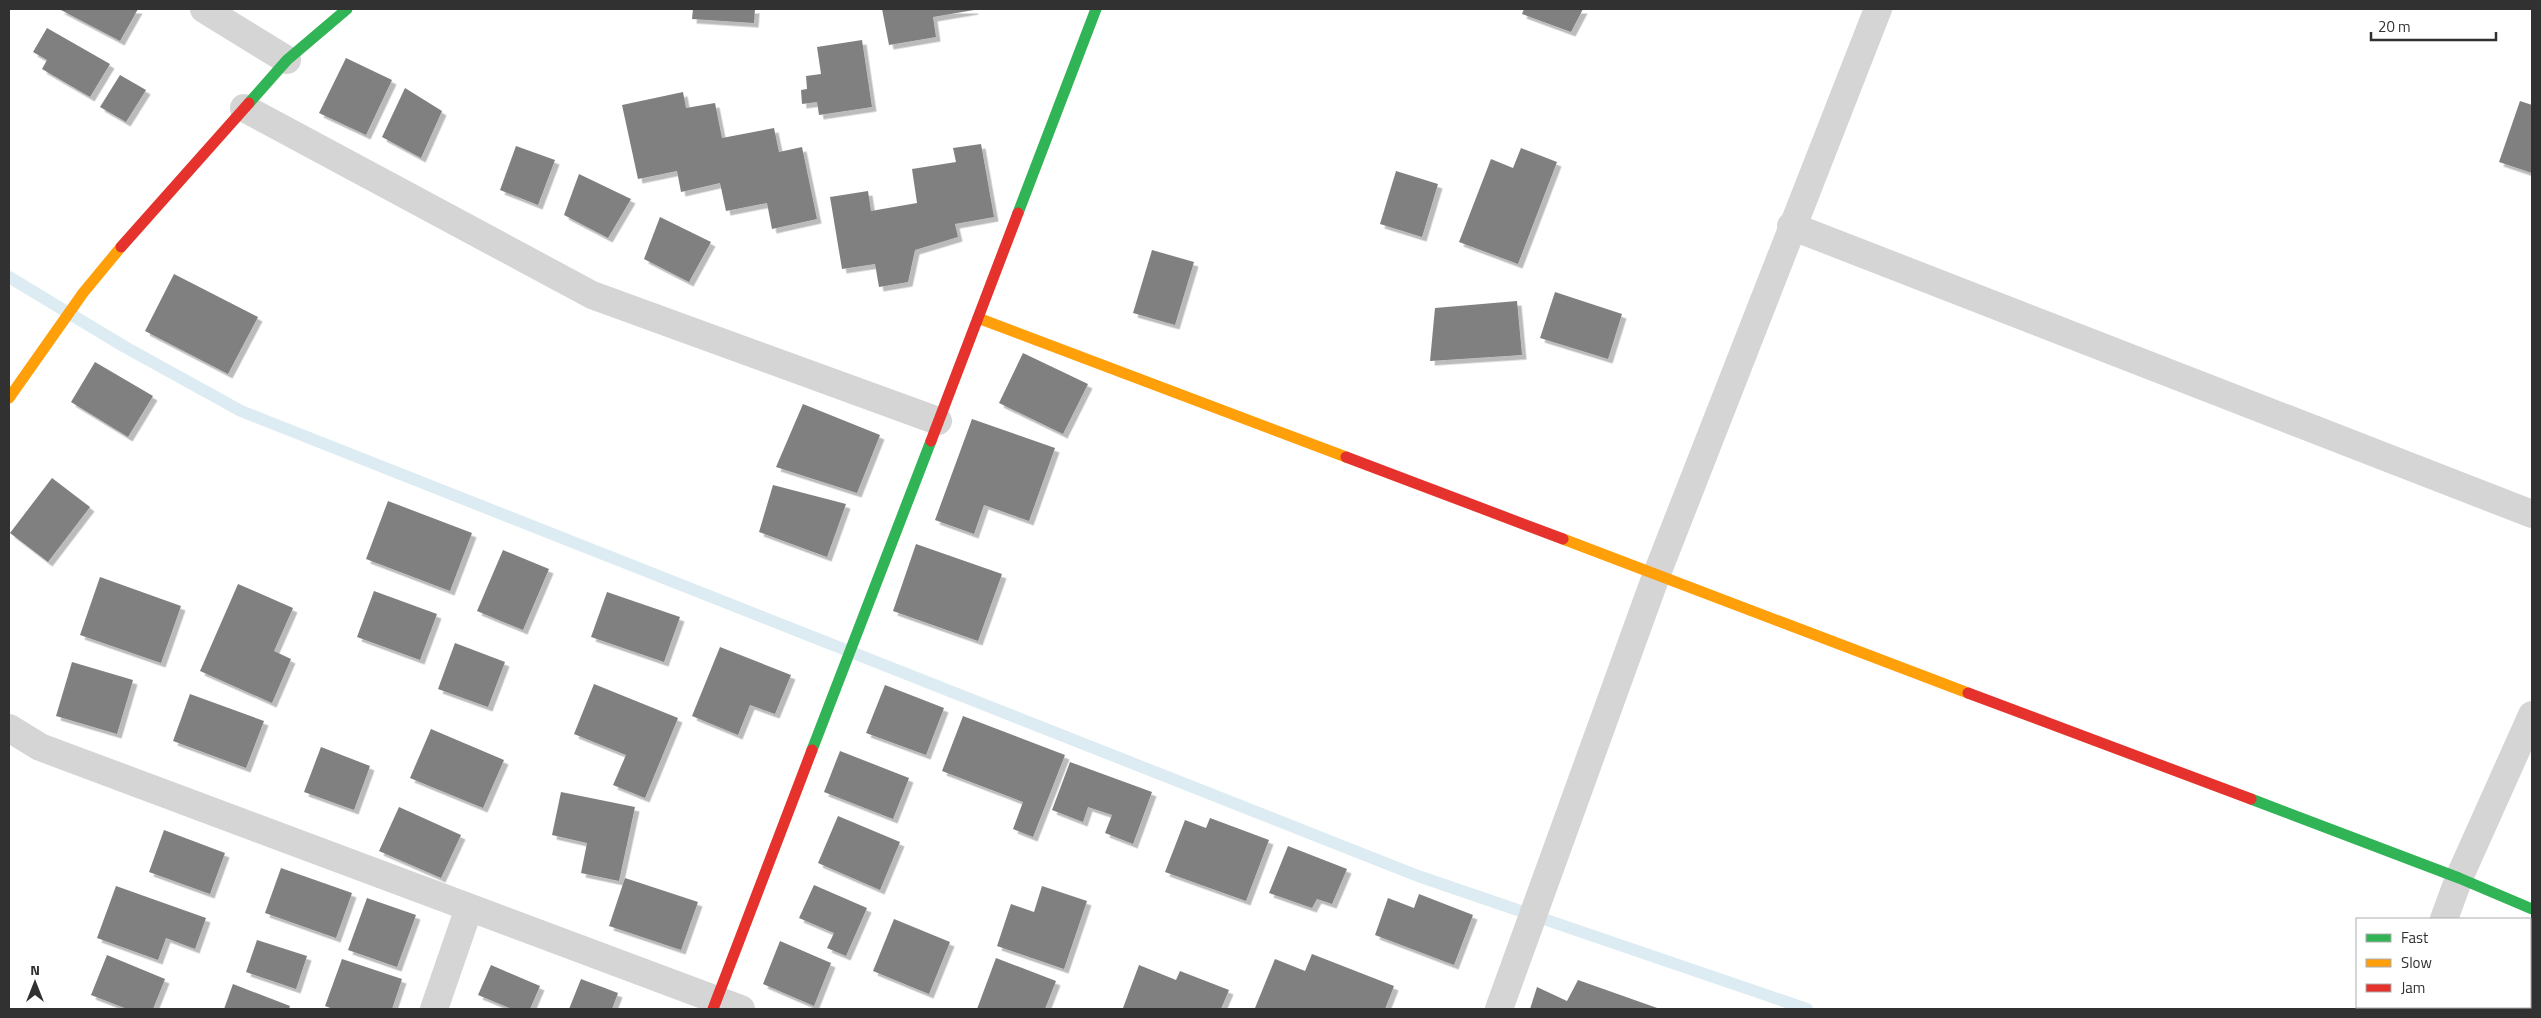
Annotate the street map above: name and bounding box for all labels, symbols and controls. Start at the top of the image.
scale bar [2371,10,2496,42]
text: 20 m [2378,15,2411,38]
legend [2356,918,2531,1008]
text: Fast [2401,926,2429,949]
text: Slow [2401,951,2432,974]
north arrow [10,958,60,1008]
text: N [30,959,40,980]
text: Jam [2401,976,2425,999]

